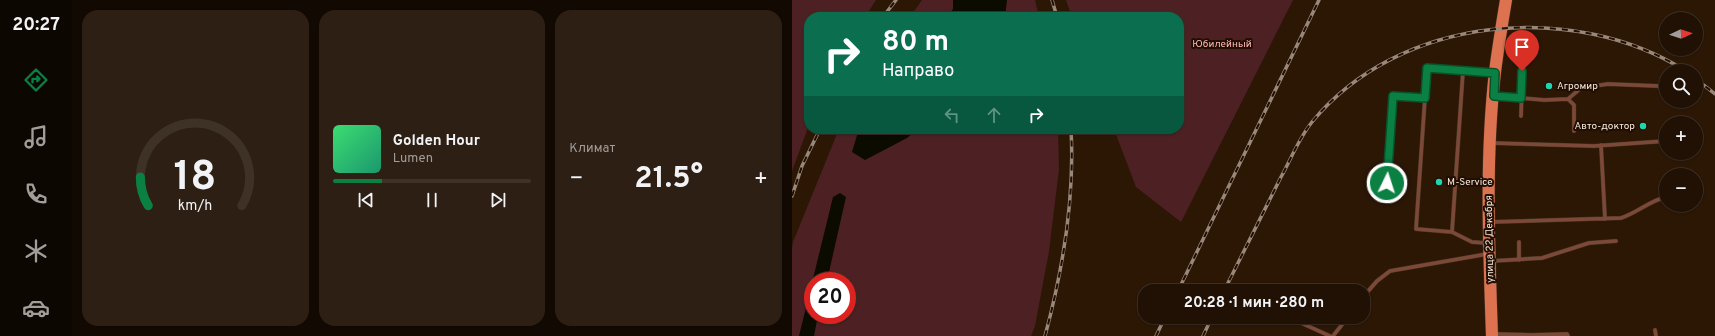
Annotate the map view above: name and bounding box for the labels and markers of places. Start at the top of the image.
pin [1505,30,1539,71]
place label: Агромир [1557,80,1598,93]
marker: Агромир [1544,81,1554,91]
place label: Авто-доктор [1575,120,1635,133]
marker: Авто-доктор [1638,121,1648,131]
place label: M-Service [1447,176,1493,189]
marker: M-Service [1434,177,1444,187]

